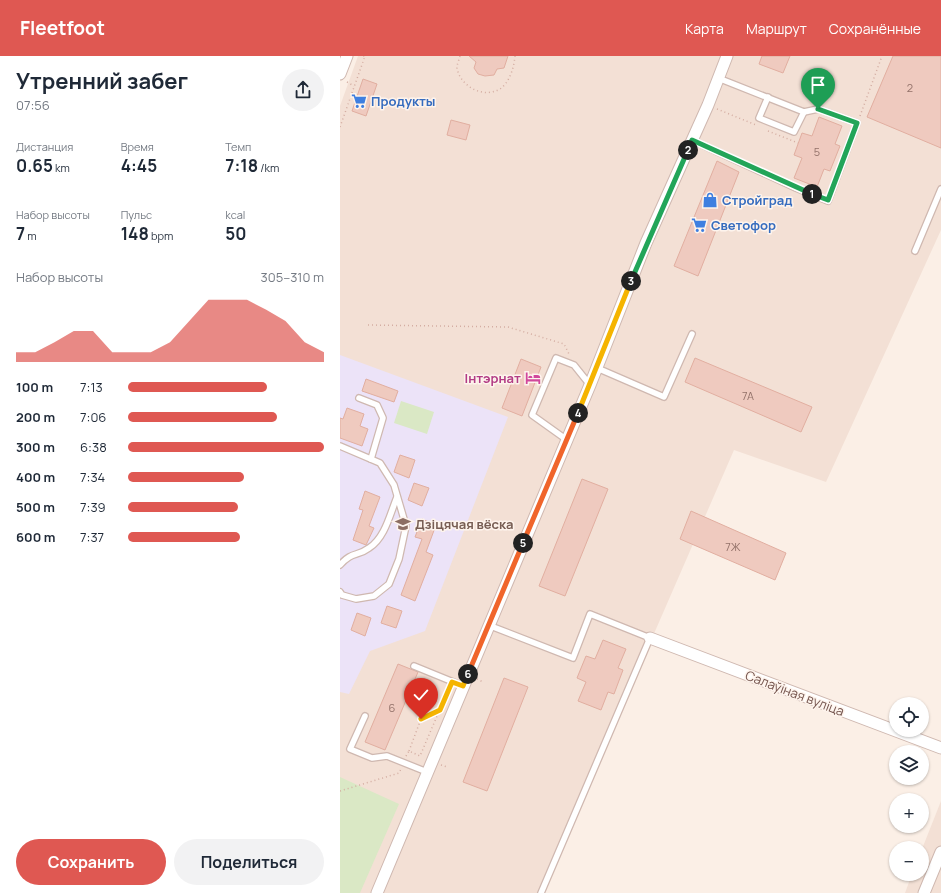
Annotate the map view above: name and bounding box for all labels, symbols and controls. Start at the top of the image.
text: Fleetfoot [20,15,105,41]
text: Карта [685,19,724,38]
text: Маршрут [746,19,807,38]
text: Сохранённые [829,19,921,38]
text: Утренний забег [16,66,188,96]
pin [801,68,835,109]
button: share [282,69,324,111]
icon: arrive [807,74,829,96]
house number: 2 [907,80,913,95]
supermarket icon: Продукты [350,92,368,110]
place label: Продукты [371,92,435,110]
text: 07:56 [16,96,50,114]
text: Дистанция [16,139,73,154]
text: Время [121,139,154,154]
text: Темп [225,139,251,154]
pin: 2 [678,140,698,160]
text: 2 [685,142,691,157]
house number: 5 [814,144,820,159]
text: 0.65 [16,154,53,177]
text: 4:45 [121,154,157,177]
text: 7:18 [225,154,258,177]
text: km [53,160,70,175]
text: /km [258,160,279,175]
pin: 1 [802,184,822,204]
text: 1 [810,186,814,201]
shop icon: Стройград [701,191,719,209]
place label: Стройград [722,191,792,209]
text: Набор высоты [16,207,90,222]
text: Пульс [121,207,152,222]
text: kcal [225,207,245,222]
supermarket icon: Светофор [690,216,708,234]
place label: Светофор [711,216,776,234]
text: 7 [16,222,25,245]
text: 148 [121,222,149,245]
text: 50 [225,222,246,245]
text: m [25,228,37,243]
text: bpm [149,228,173,243]
text: Набор высоты [16,268,103,286]
text: 305–310 m [261,268,324,286]
pin: 3 [621,271,641,291]
text: 3 [628,273,634,288]
place label: Інтэрнат [464,369,521,387]
hotel icon: Інтэрнат [524,369,542,387]
text: 100 m [16,378,53,396]
text: 7:13 [80,378,103,396]
house number: 7А [742,388,754,403]
pin: 4 [568,403,588,423]
text: 4 [575,405,581,420]
text: 200 m [16,408,55,426]
text: 7:06 [80,408,106,426]
text: 300 m [16,438,55,456]
text: 6:38 [80,438,107,456]
text: 400 m [16,468,55,486]
text: 7:34 [80,468,105,486]
text: 500 m [16,498,55,516]
text: 7:39 [80,498,106,516]
school or university icon: Дзіцячая вёска [394,515,412,533]
place label: Дзіцячая вёска [415,515,513,533]
text: 600 m [16,528,55,546]
text: 7:37 [80,528,104,546]
pin: 5 [513,533,533,553]
text: 5 [520,535,526,550]
house number: 7Ж [725,539,741,554]
pin: 6 [458,664,478,684]
text: 6 [465,666,471,681]
street label: Салаўіная вуліца [743,666,847,720]
pin [404,678,438,719]
icon: check [410,684,432,706]
map controls [889,697,929,881]
button: locate [889,697,929,737]
house number: 6 [389,700,396,715]
button: layers [889,745,929,785]
button: + [889,793,929,833]
button: Сохранить [16,839,166,885]
button: Поделиться [174,839,324,885]
button: − [889,841,929,881]

